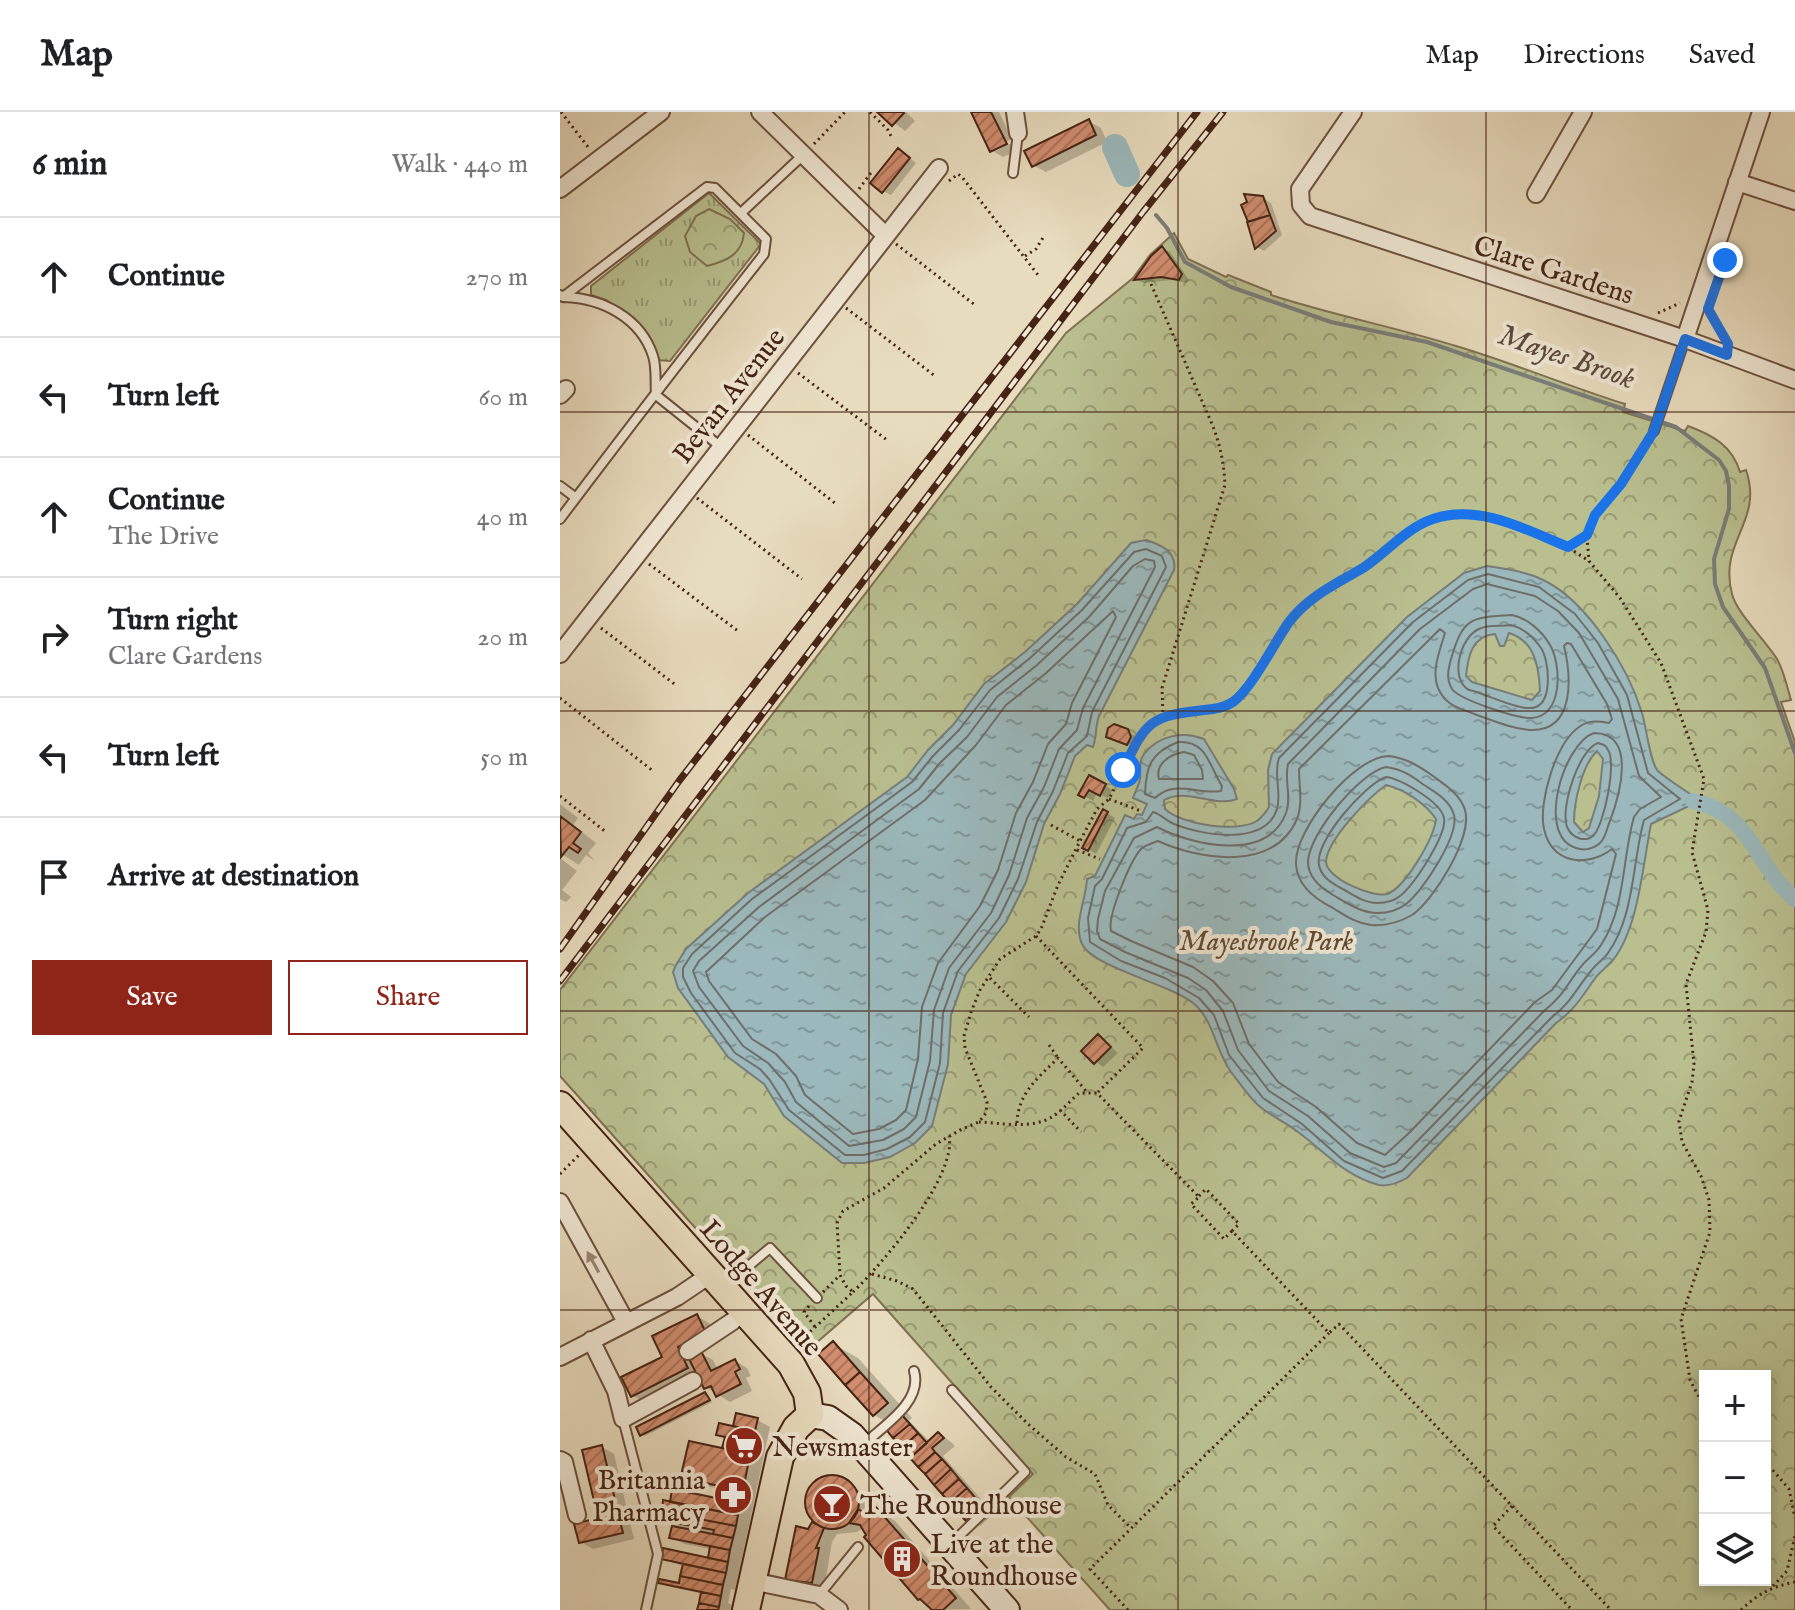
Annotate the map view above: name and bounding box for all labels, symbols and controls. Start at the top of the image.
text: Map [40,31,113,79]
text: Map [1425,38,1479,73]
text: Directions [1523,38,1645,73]
text: Saved [1689,38,1755,73]
text: 6 min [32,143,107,186]
text: Walk · 440 m [391,148,528,181]
street label: Clare Gardens [1469,229,1638,314]
route end [1707,242,1743,278]
icon: ahead [32,255,76,299]
text: Continue [108,258,225,296]
text: 270 m [465,261,528,294]
water label: Mayes Brook [1493,317,1640,399]
street label: Bevan Avenue [666,322,794,471]
icon: left [32,375,76,419]
text: Turn left [108,378,219,416]
text: 60 m [479,381,528,414]
text: Continue [108,482,225,520]
icon: ahead [32,495,76,539]
text: 40 m [477,501,528,534]
text: The Drive [108,520,219,553]
text: Turn right [108,602,238,640]
icon: right [32,615,76,659]
text: 20 m [477,621,528,654]
text: Clare Gardens [108,640,262,673]
icon: left [32,735,76,779]
text: Turn left [108,738,219,776]
text: 50 m [480,741,528,774]
route start [1105,752,1141,788]
icon: arrive [32,855,76,899]
text: Arrive at destination [108,858,359,896]
park label: Mayesbrook Park [1179,925,1353,960]
button: Save [32,960,272,1035]
button: Share [288,960,528,1035]
street label: Lodge Avenue [691,1213,829,1364]
one-way arrow [586,1251,600,1273]
map controls [1699,1370,1771,1586]
button: + [1699,1370,1771,1442]
supermarket icon: Newsmaster [723,1425,765,1467]
place label: Newsmaster [772,1431,913,1466]
button: − [1699,1442,1771,1514]
place label: Britannia Pharmacy [592,1464,706,1531]
pharmacy icon: Britannia Pharmacy [712,1474,754,1516]
bar icon: The Roundhouse [811,1483,853,1525]
place label: The Roundhouse [860,1489,1062,1524]
button: layers [1699,1514,1771,1586]
place label: Live at the Roundhouse [930,1528,1078,1595]
building icon: Live at the Roundhouse [881,1538,923,1580]

